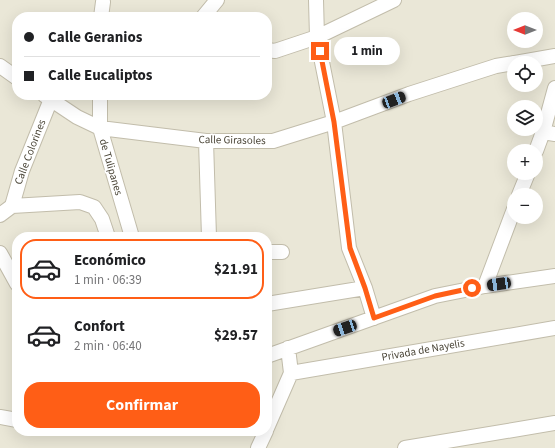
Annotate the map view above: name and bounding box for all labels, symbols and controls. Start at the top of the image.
north arrow [507,12,543,48]
map controls [507,12,543,224]
text: Calle Geranios [48,27,142,48]
callout: 1 min [334,37,400,65]
route end [311,42,329,60]
text: 1 min [351,42,383,60]
button: locate [507,56,543,92]
text: Calle Eucaliptos [48,65,153,86]
car [381,90,407,110]
button: layers [507,100,543,136]
street label: Calle Colorines [11,117,49,187]
street label: Calle Girasoles [198,132,266,148]
street label: de Tulipanes [96,137,126,197]
button: + [507,144,543,180]
button: − [507,188,543,224]
text: Económico [74,250,146,271]
icon: car [26,251,62,287]
text: $21.91 [214,259,258,280]
text: 1 min · 06:39 [74,271,142,289]
car [486,276,512,292]
route start [463,279,481,297]
text: Confort [74,316,125,337]
icon: car [26,317,62,353]
car [332,318,358,338]
text: $29.57 [214,325,258,346]
street label: Privada de Nayelis [380,335,466,365]
text: 2 min · 06:40 [74,337,142,355]
button: Confirmar [24,382,260,428]

